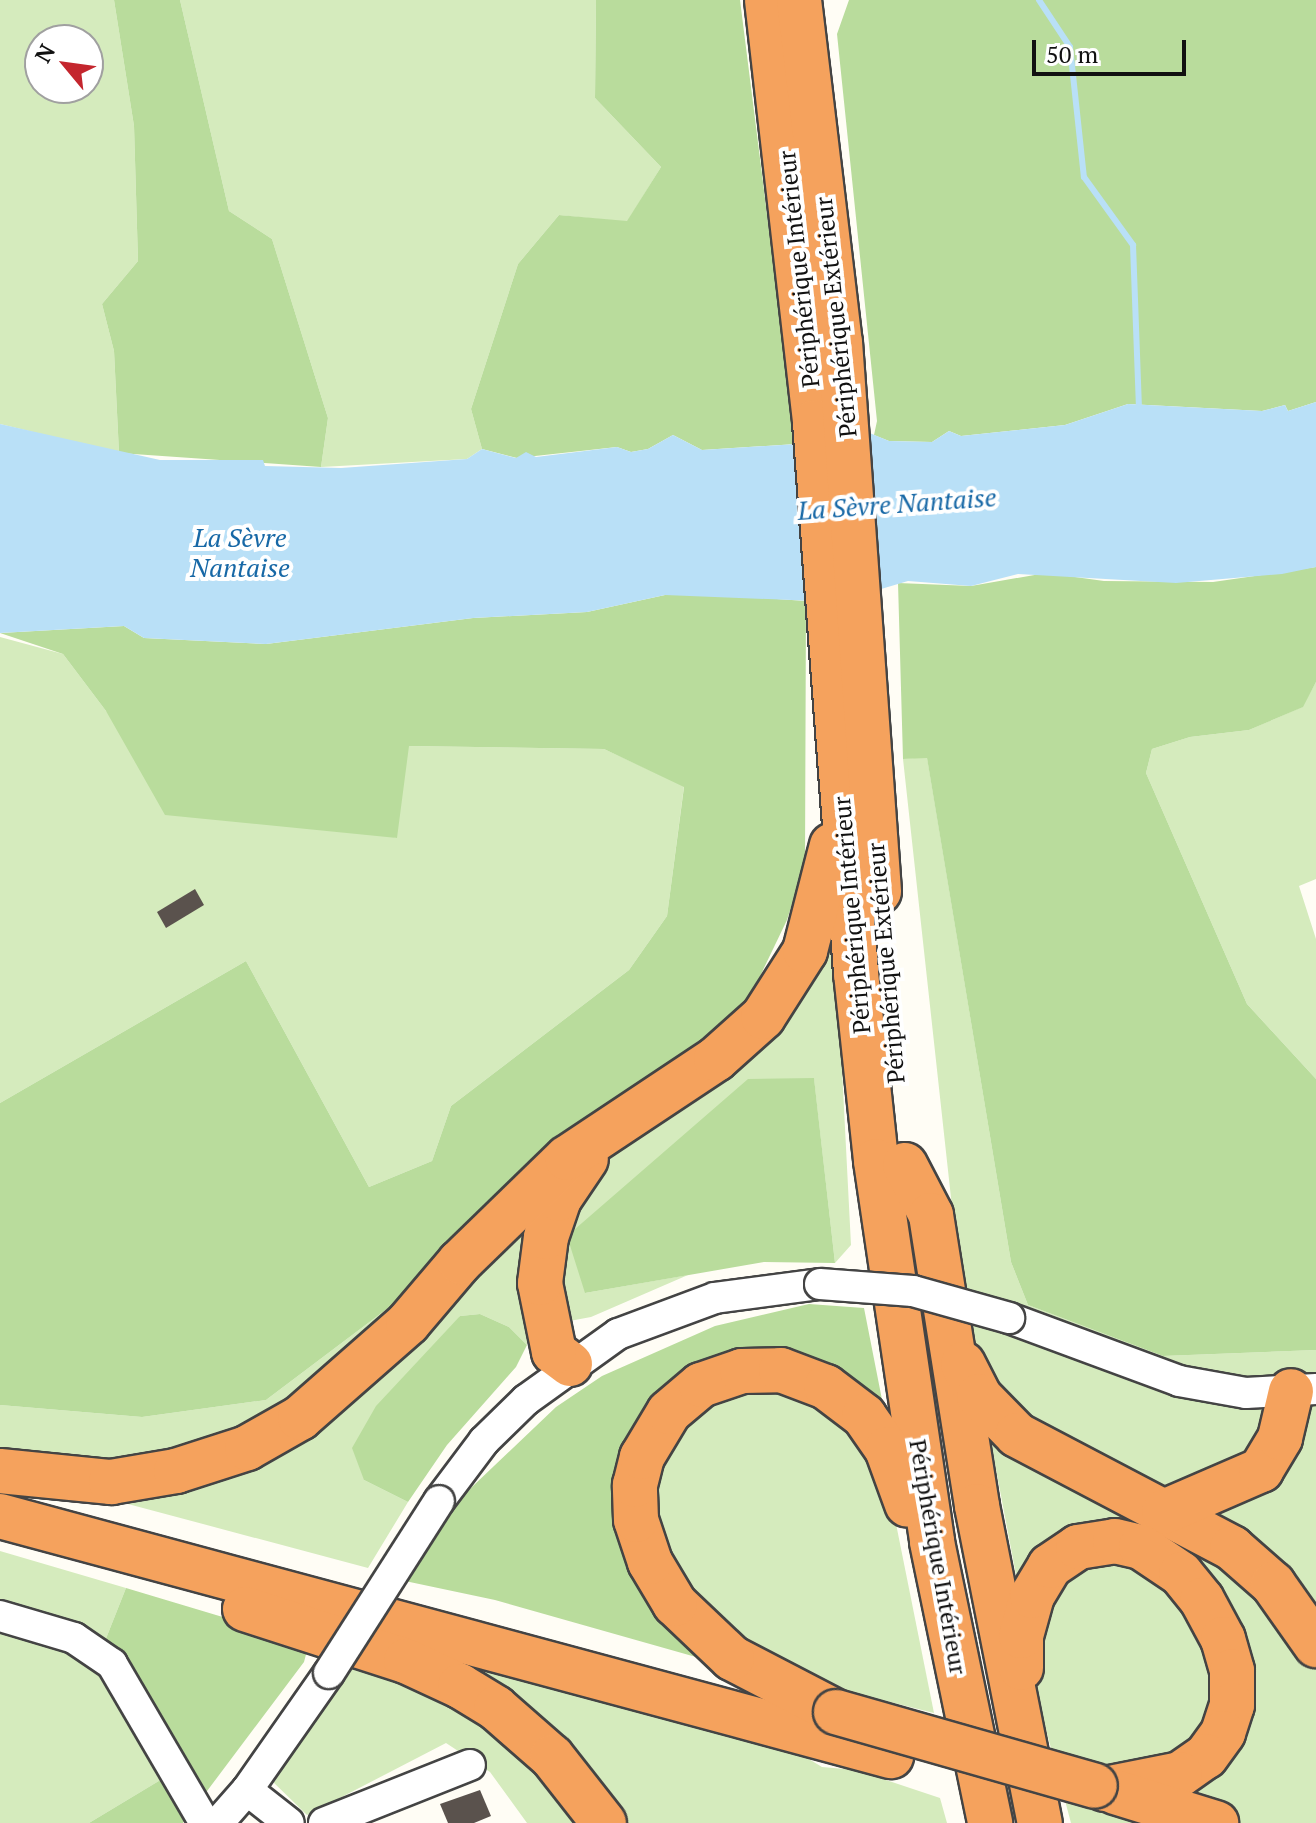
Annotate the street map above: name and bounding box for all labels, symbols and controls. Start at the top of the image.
north arrow [24,24,104,104]
scale bar [1036,24,1190,74]
text: 50 m [1046,38,1098,70]
text: N [28,39,61,67]
street label: Périphérique Intérieur [772,149,826,389]
street label: Périphérique Extérieur [809,195,863,439]
water label: La Sèvre Nantaise [797,481,997,527]
water label: La Sèvre Nantaise [190,522,290,584]
street label: Périphérique Intérieur [827,795,877,1035]
street label: Périphérique Extérieur [861,841,911,1085]
street label: Périphérique Intérieur [903,1437,973,1677]

